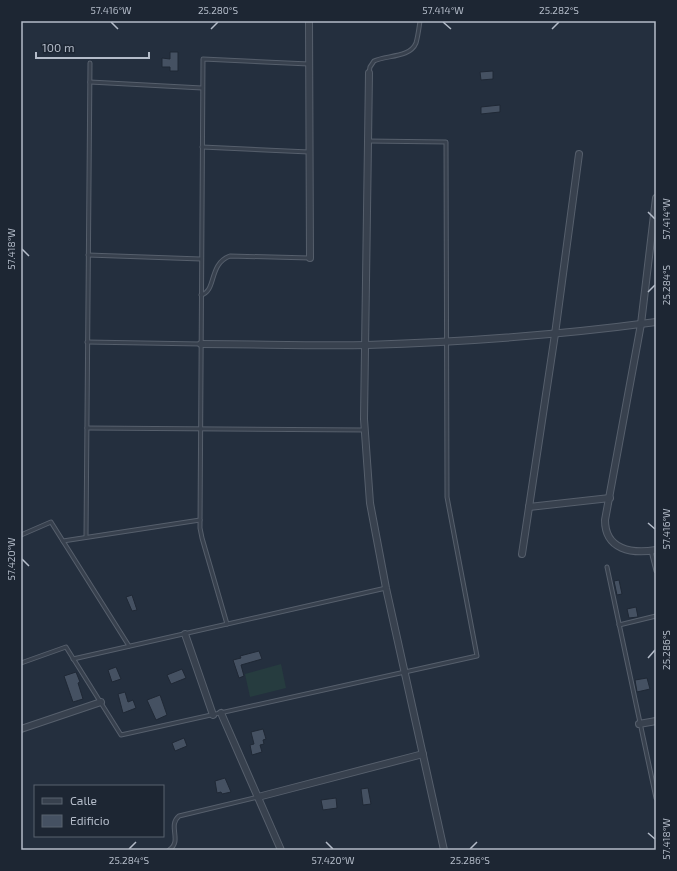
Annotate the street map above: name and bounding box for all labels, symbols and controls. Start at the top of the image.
text: 57.416°W [90,4,132,16]
text: 25.280°S [198,4,239,16]
text: 57.414°W [422,4,464,16]
text: 25.282°S [539,4,579,16]
scale bar [36,34,149,60]
text: 100 m [42,40,74,54]
text: 57.414°W [660,198,672,240]
text: 57.418°W [5,228,17,270]
text: 25.284°S [660,264,672,305]
text: 57.416°W [660,508,672,550]
text: 57.420°W [5,537,17,581]
text: 25.286°S [660,630,672,670]
legend [34,785,164,837]
text: Calle [70,793,97,807]
text: Edificio [70,813,110,827]
text: 57.418°W [660,818,672,860]
text: 25.284°S [109,854,150,866]
text: 57.420°W [311,854,355,866]
text: 25.286°S [450,854,490,866]

